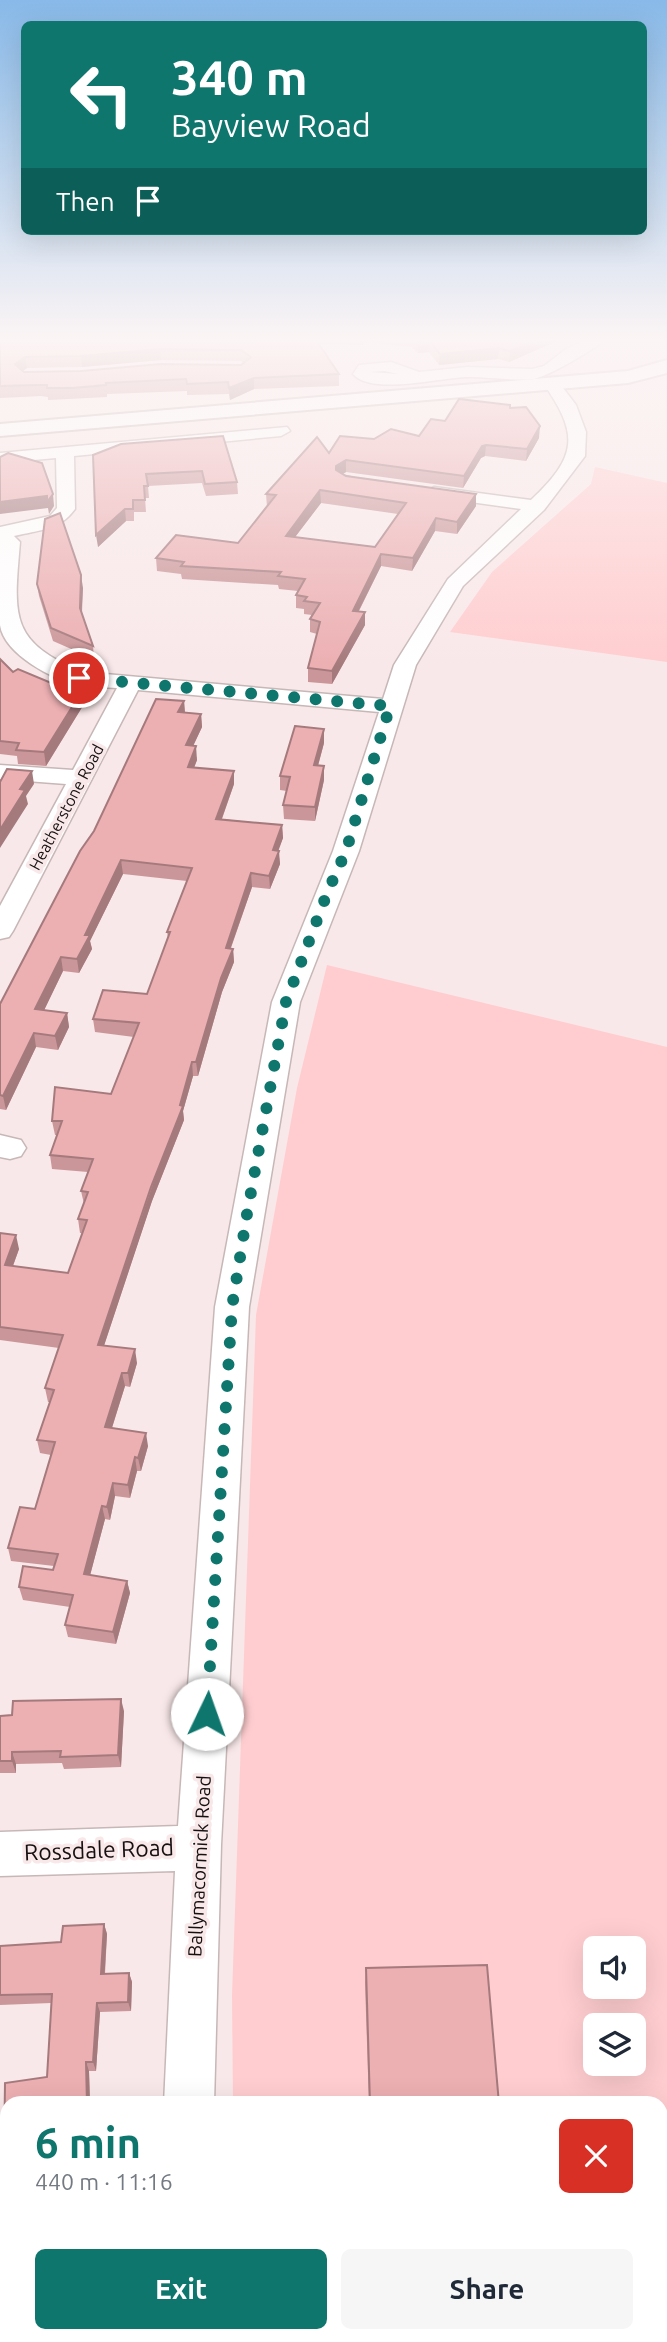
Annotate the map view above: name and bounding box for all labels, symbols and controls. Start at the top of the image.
icon: left [56,49,147,140]
text: 340 m [171,49,308,104]
text: Bayview Road [171,107,371,143]
icon: arrive [129,182,167,220]
text: Then [56,187,115,216]
pin [49,648,109,708]
icon: arrive [60,659,98,697]
street label: Heatherstone Road [25,741,107,873]
position arrow [170,1677,244,1751]
street label: Ballymacormick Road [183,1775,215,1957]
street label: Rossdale Road [24,1834,174,1865]
map controls [583,1936,646,2076]
button: sound [583,1936,646,1999]
button: layers [583,2013,646,2076]
text: 6 min [35,2119,141,2166]
button: close [559,2119,633,2193]
text: 440 m · 11:16 [35,2169,173,2194]
button: Exit [35,2249,327,2329]
button: Share [341,2249,633,2329]

